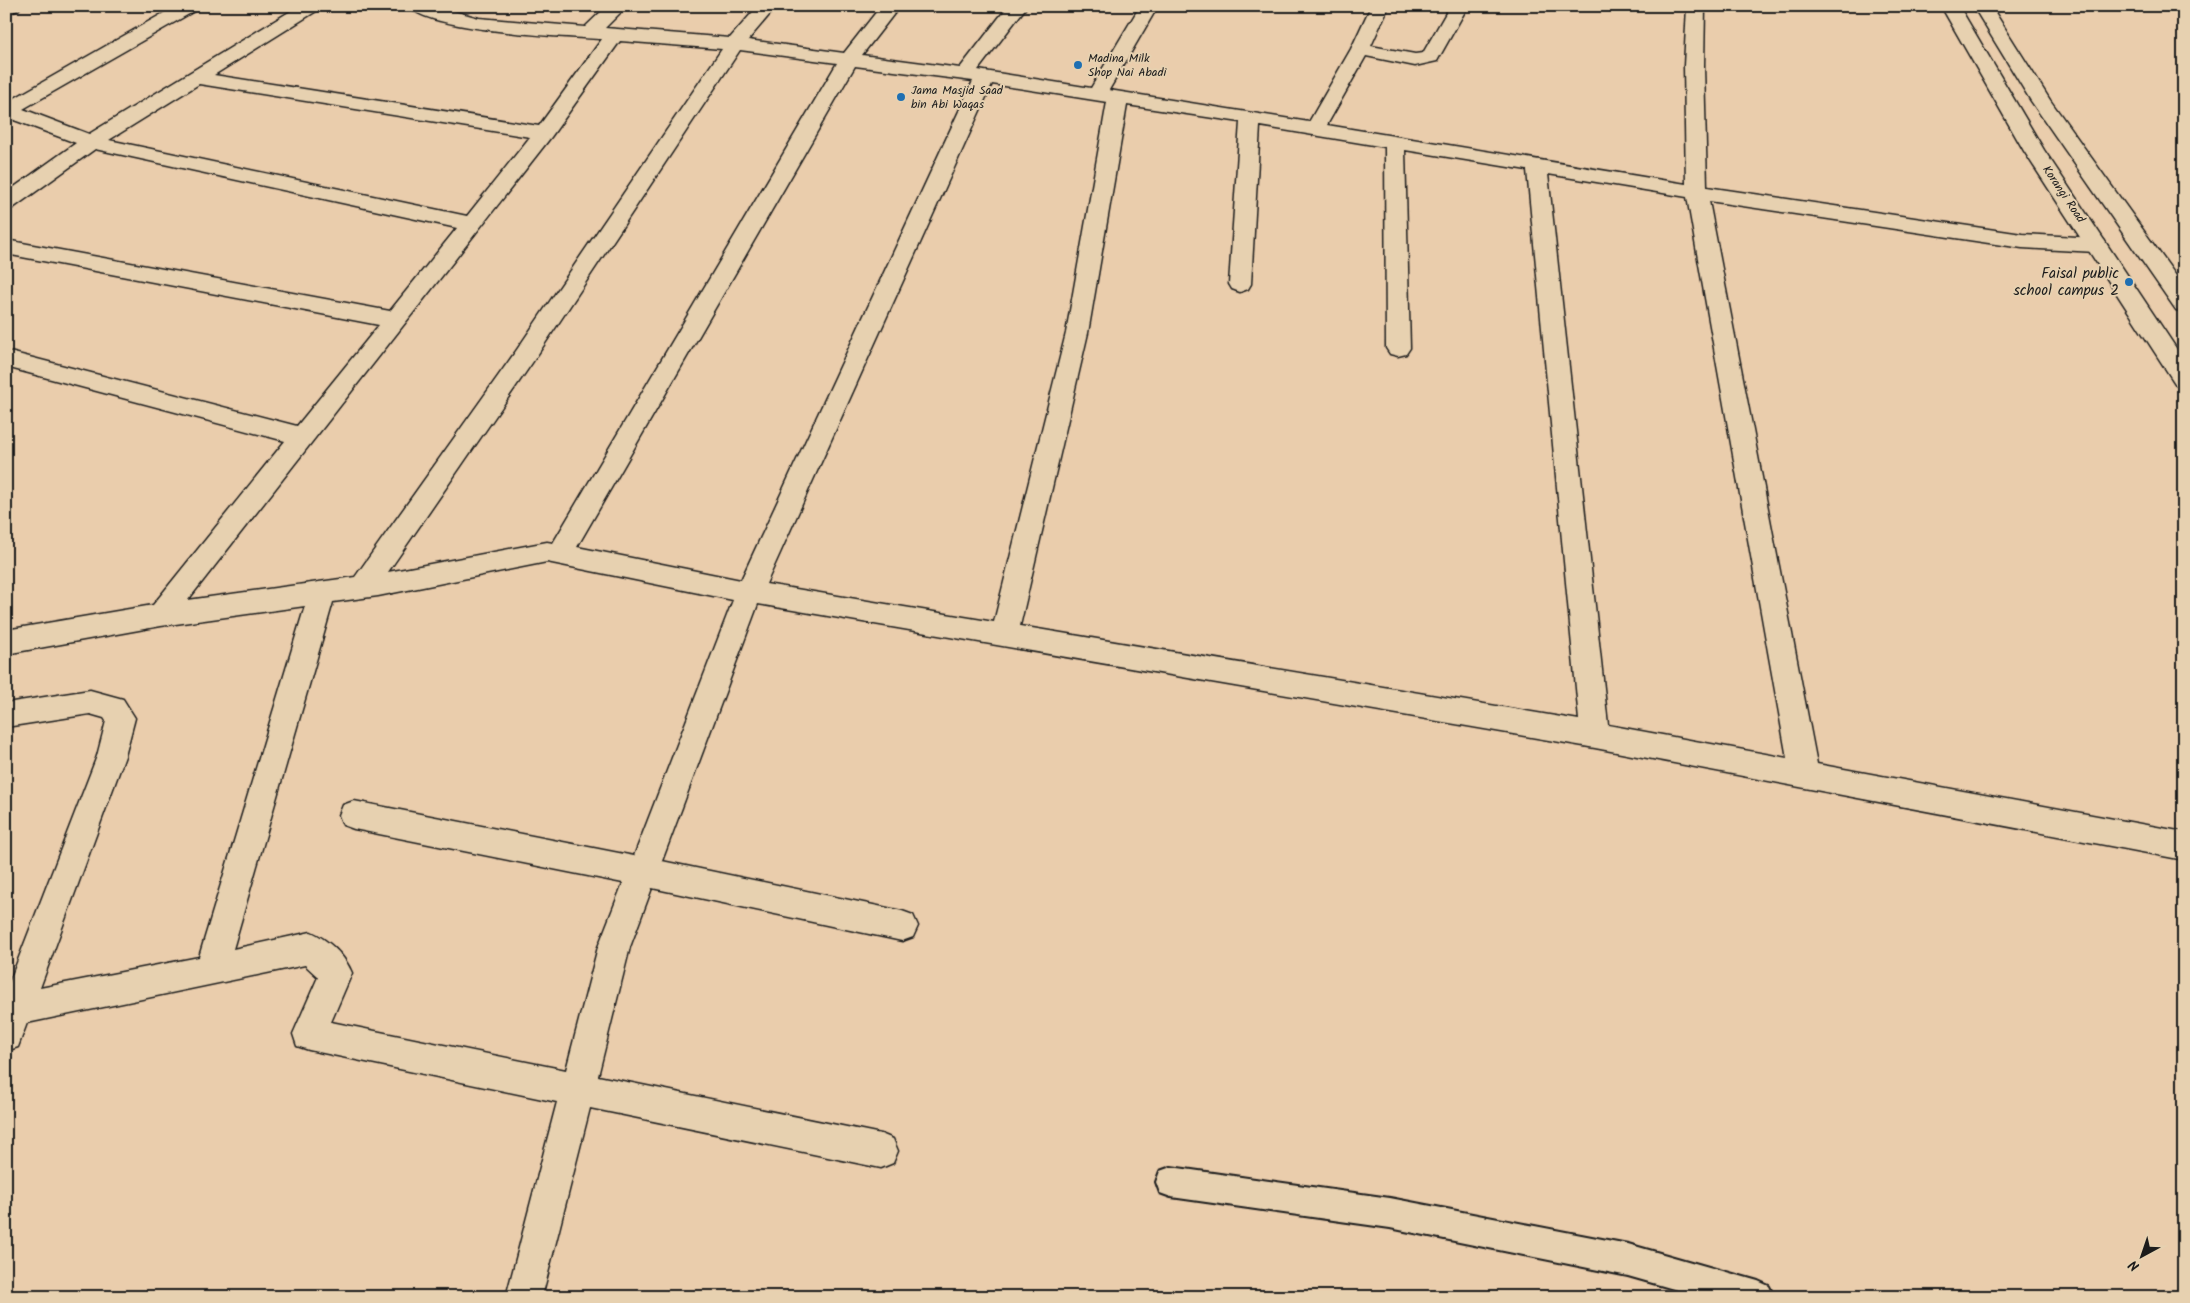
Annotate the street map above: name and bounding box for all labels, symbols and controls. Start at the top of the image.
place label: Madina Milk Shop Nai Abadi [1088,49,1167,82]
marker: Madina Milk Shop Nai Abadi [1072,59,1084,71]
place label: Jama Masjid Saad bin Abi Waqas [911,81,1004,114]
marker: Jama Masjid Saad bin Abi Waqas [895,91,907,103]
street label: Korangi Road [2037,162,2090,228]
place label: Faisal public school campus 2 [2013,262,2119,303]
marker: Faisal public school campus 2 [2123,276,2135,288]
north arrow [2118,1230,2168,1280]
text: N [2124,1254,2145,1276]

